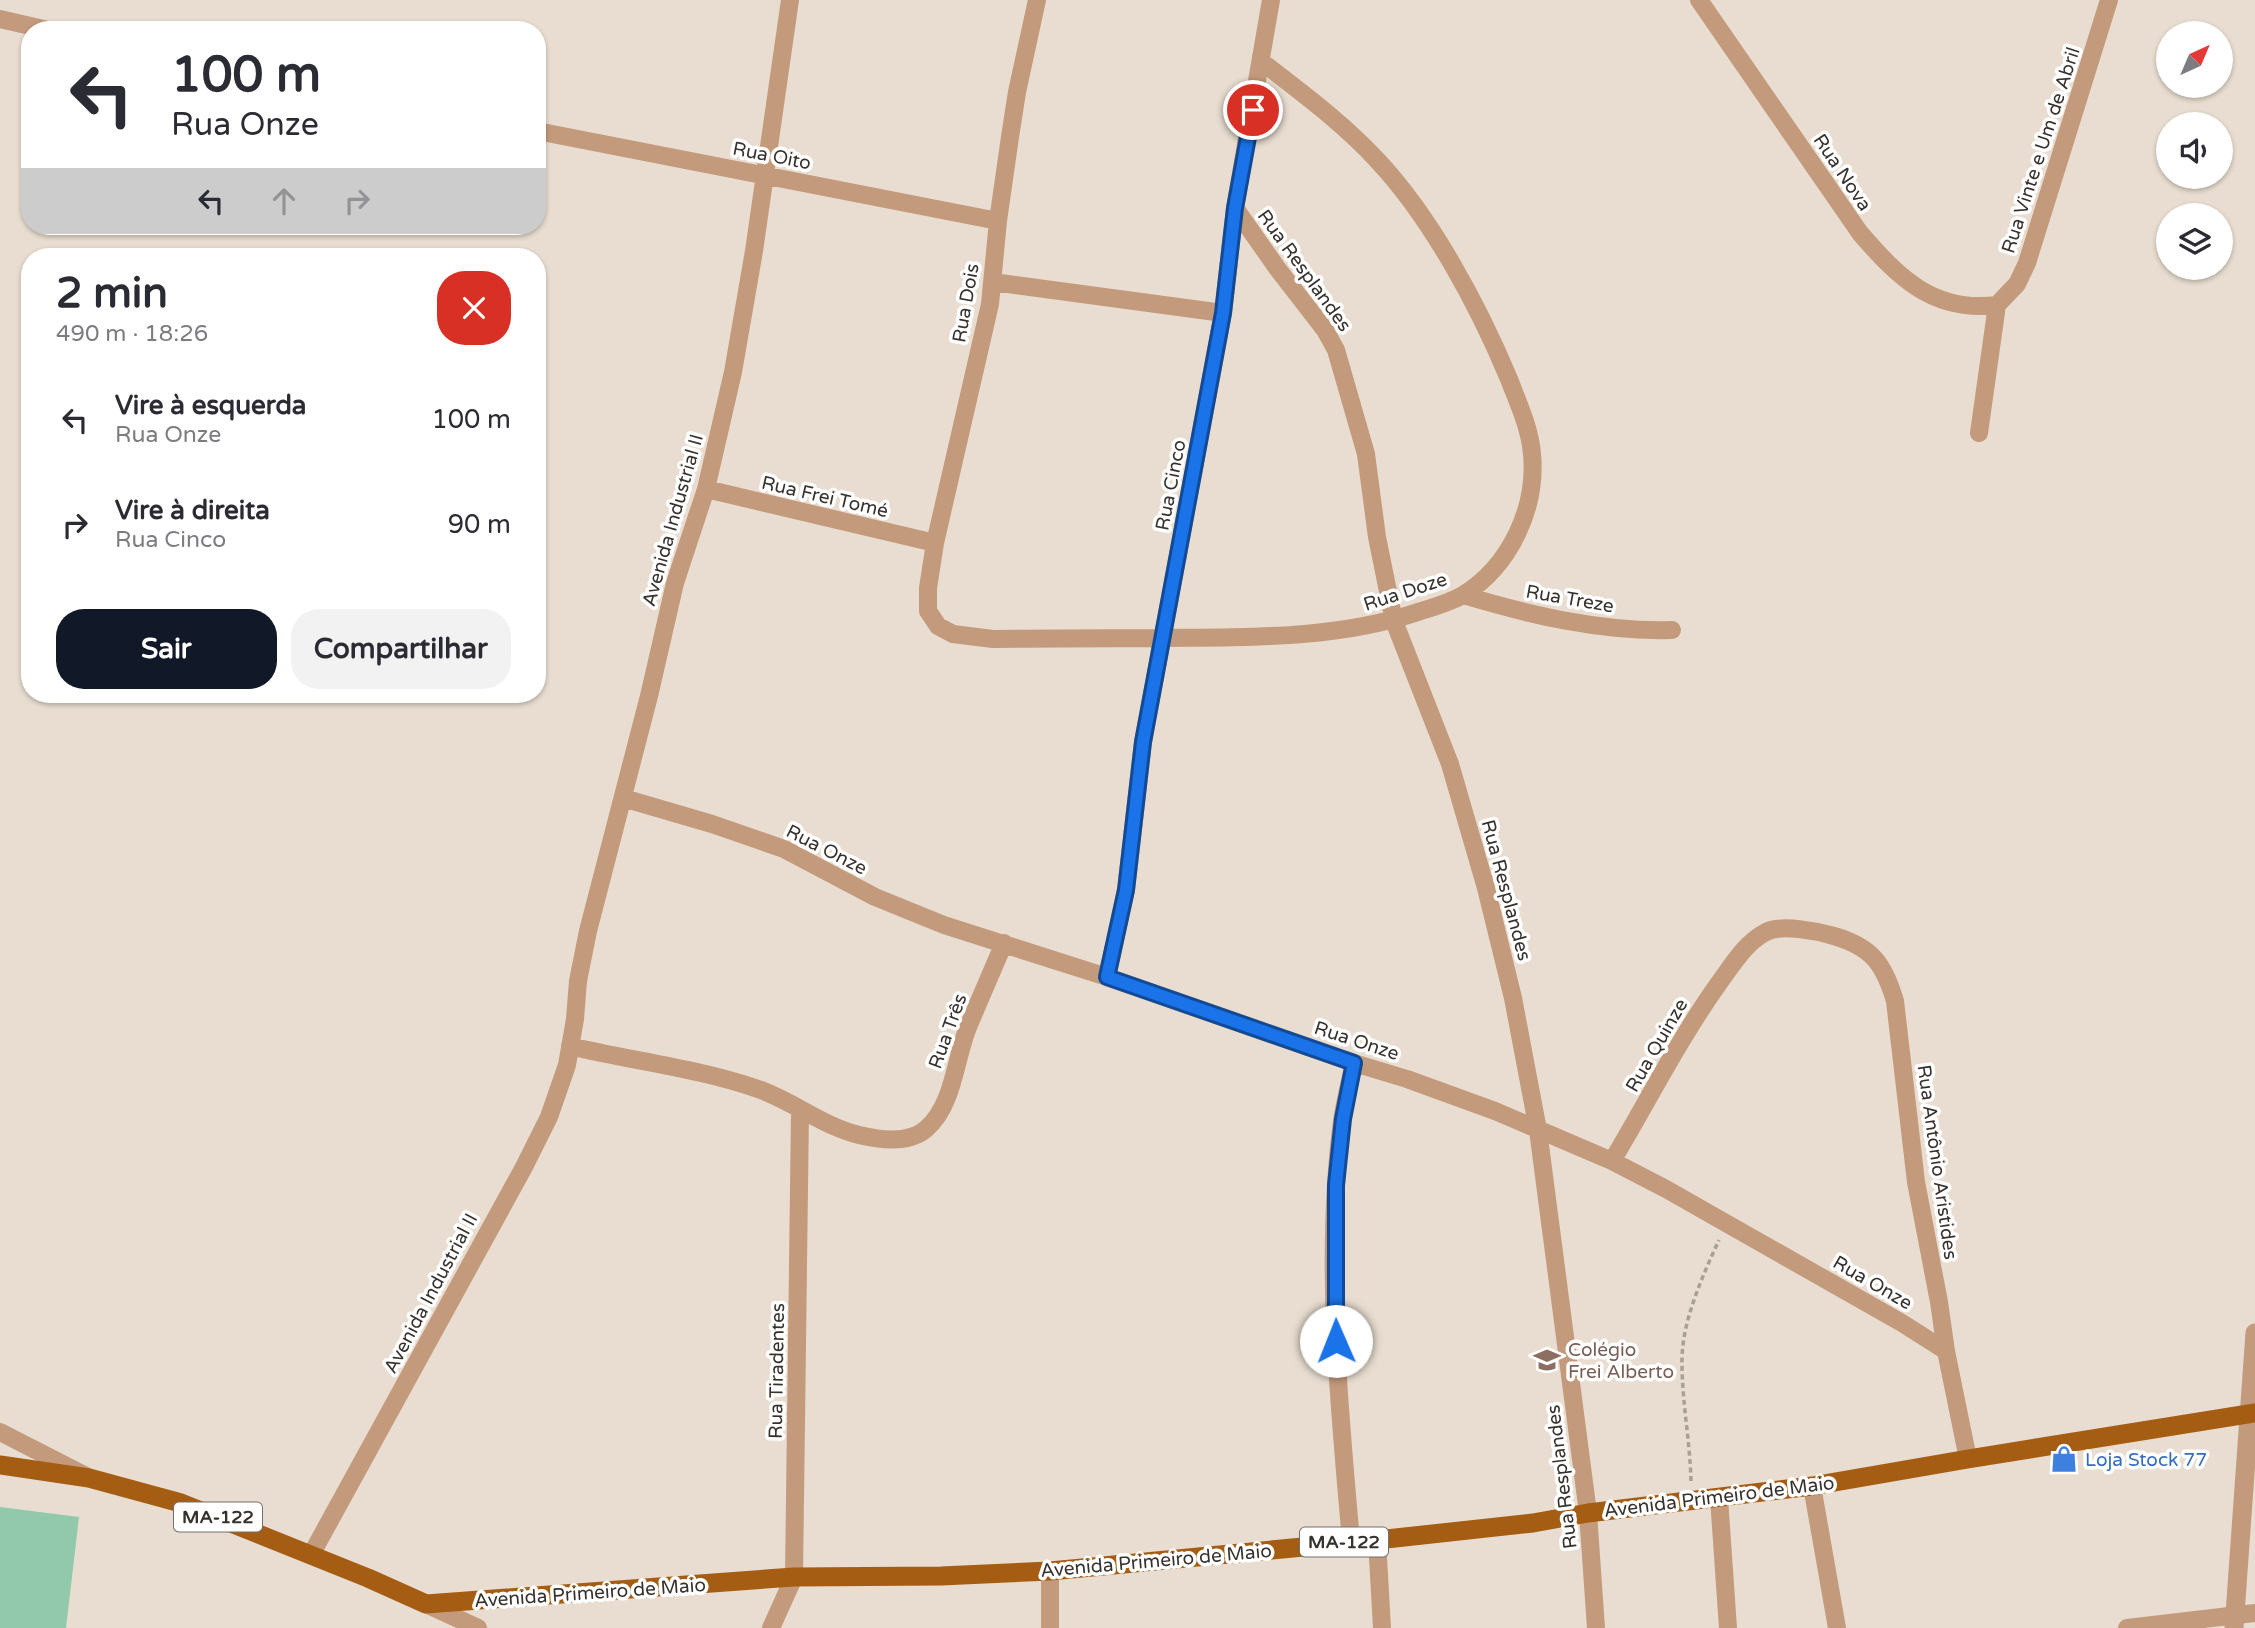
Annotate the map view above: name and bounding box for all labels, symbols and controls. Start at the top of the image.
north arrow [2156,21,2233,98]
map controls [2156,21,2233,280]
street label: Rua Vinte e Um de Abril [1997,45,2085,256]
text: 100 m [171,46,321,105]
icon: left [56,49,147,140]
pin [1223,80,1283,140]
icon: arrive [1234,91,1272,129]
text: Rua Onze [171,106,319,144]
button: sound [2156,112,2233,189]
street label: Rua Nova [1809,130,1876,215]
street label: Rua Oito [731,138,813,174]
icon: left [192,182,230,220]
icon: ahead [265,182,303,220]
icon: right [338,182,376,220]
button: layers [2156,203,2233,280]
street label: Rua Resplandes [1253,205,1356,336]
street label: Rua Dois [948,262,984,344]
text: 2 min [56,268,168,319]
button: close [437,271,511,345]
text: 490 m · 18:26 [56,320,208,348]
text: Vire à esquerda [115,390,306,421]
icon: left [56,401,94,439]
text: 100 m [431,404,511,435]
text: Rua Onze [115,421,221,449]
street label: Avenida Industrial II [638,432,708,609]
street label: Rua Cinco [1151,438,1191,532]
street label: Rua Frei Tomé [759,472,890,522]
text: Vire à direita [115,495,270,526]
icon: right [56,506,94,544]
text: 90 m [448,509,511,540]
text: Rua Cinco [115,526,226,554]
street label: Rua Doze [1361,568,1450,616]
street label: Rua Treze [1524,580,1616,618]
button: Sair [56,609,277,689]
button: Compartilhar [291,609,511,689]
street label: Rua Resplandes [1477,817,1535,963]
street label: Rua Onze [782,820,871,880]
street label: Rua Três [924,991,972,1072]
street label: Rua Quinze [1621,995,1692,1096]
street label: Rua Onze [1312,1017,1402,1065]
street label: Rua Antônio Aristides [1912,1063,1962,1261]
street label: Avenida Industrial II [379,1210,482,1377]
street label: Rua Onze [1829,1251,1916,1314]
street label: Rua Tiradentes [765,1303,789,1439]
position arrow [1299,1304,1373,1378]
place label: Colégio Frei Alberto [1568,1339,1674,1383]
school or university icon: Colégio Frei Alberto [1532,1345,1562,1375]
street label: Rua Resplandes [1542,1404,1582,1550]
shop icon: Loja Stock 77 [2049,1444,2079,1474]
place label: Loja Stock 77 [2085,1449,2207,1471]
street label: Avenida Primeiro de Maio [1603,1472,1836,1522]
road number: MA-122 [174,1502,262,1532]
road number: MA-122 [1300,1527,1388,1556]
street label: Avenida Primeiro de Maio [1040,1540,1273,1582]
street label: Avenida Primeiro de Maio [474,1574,707,1612]

